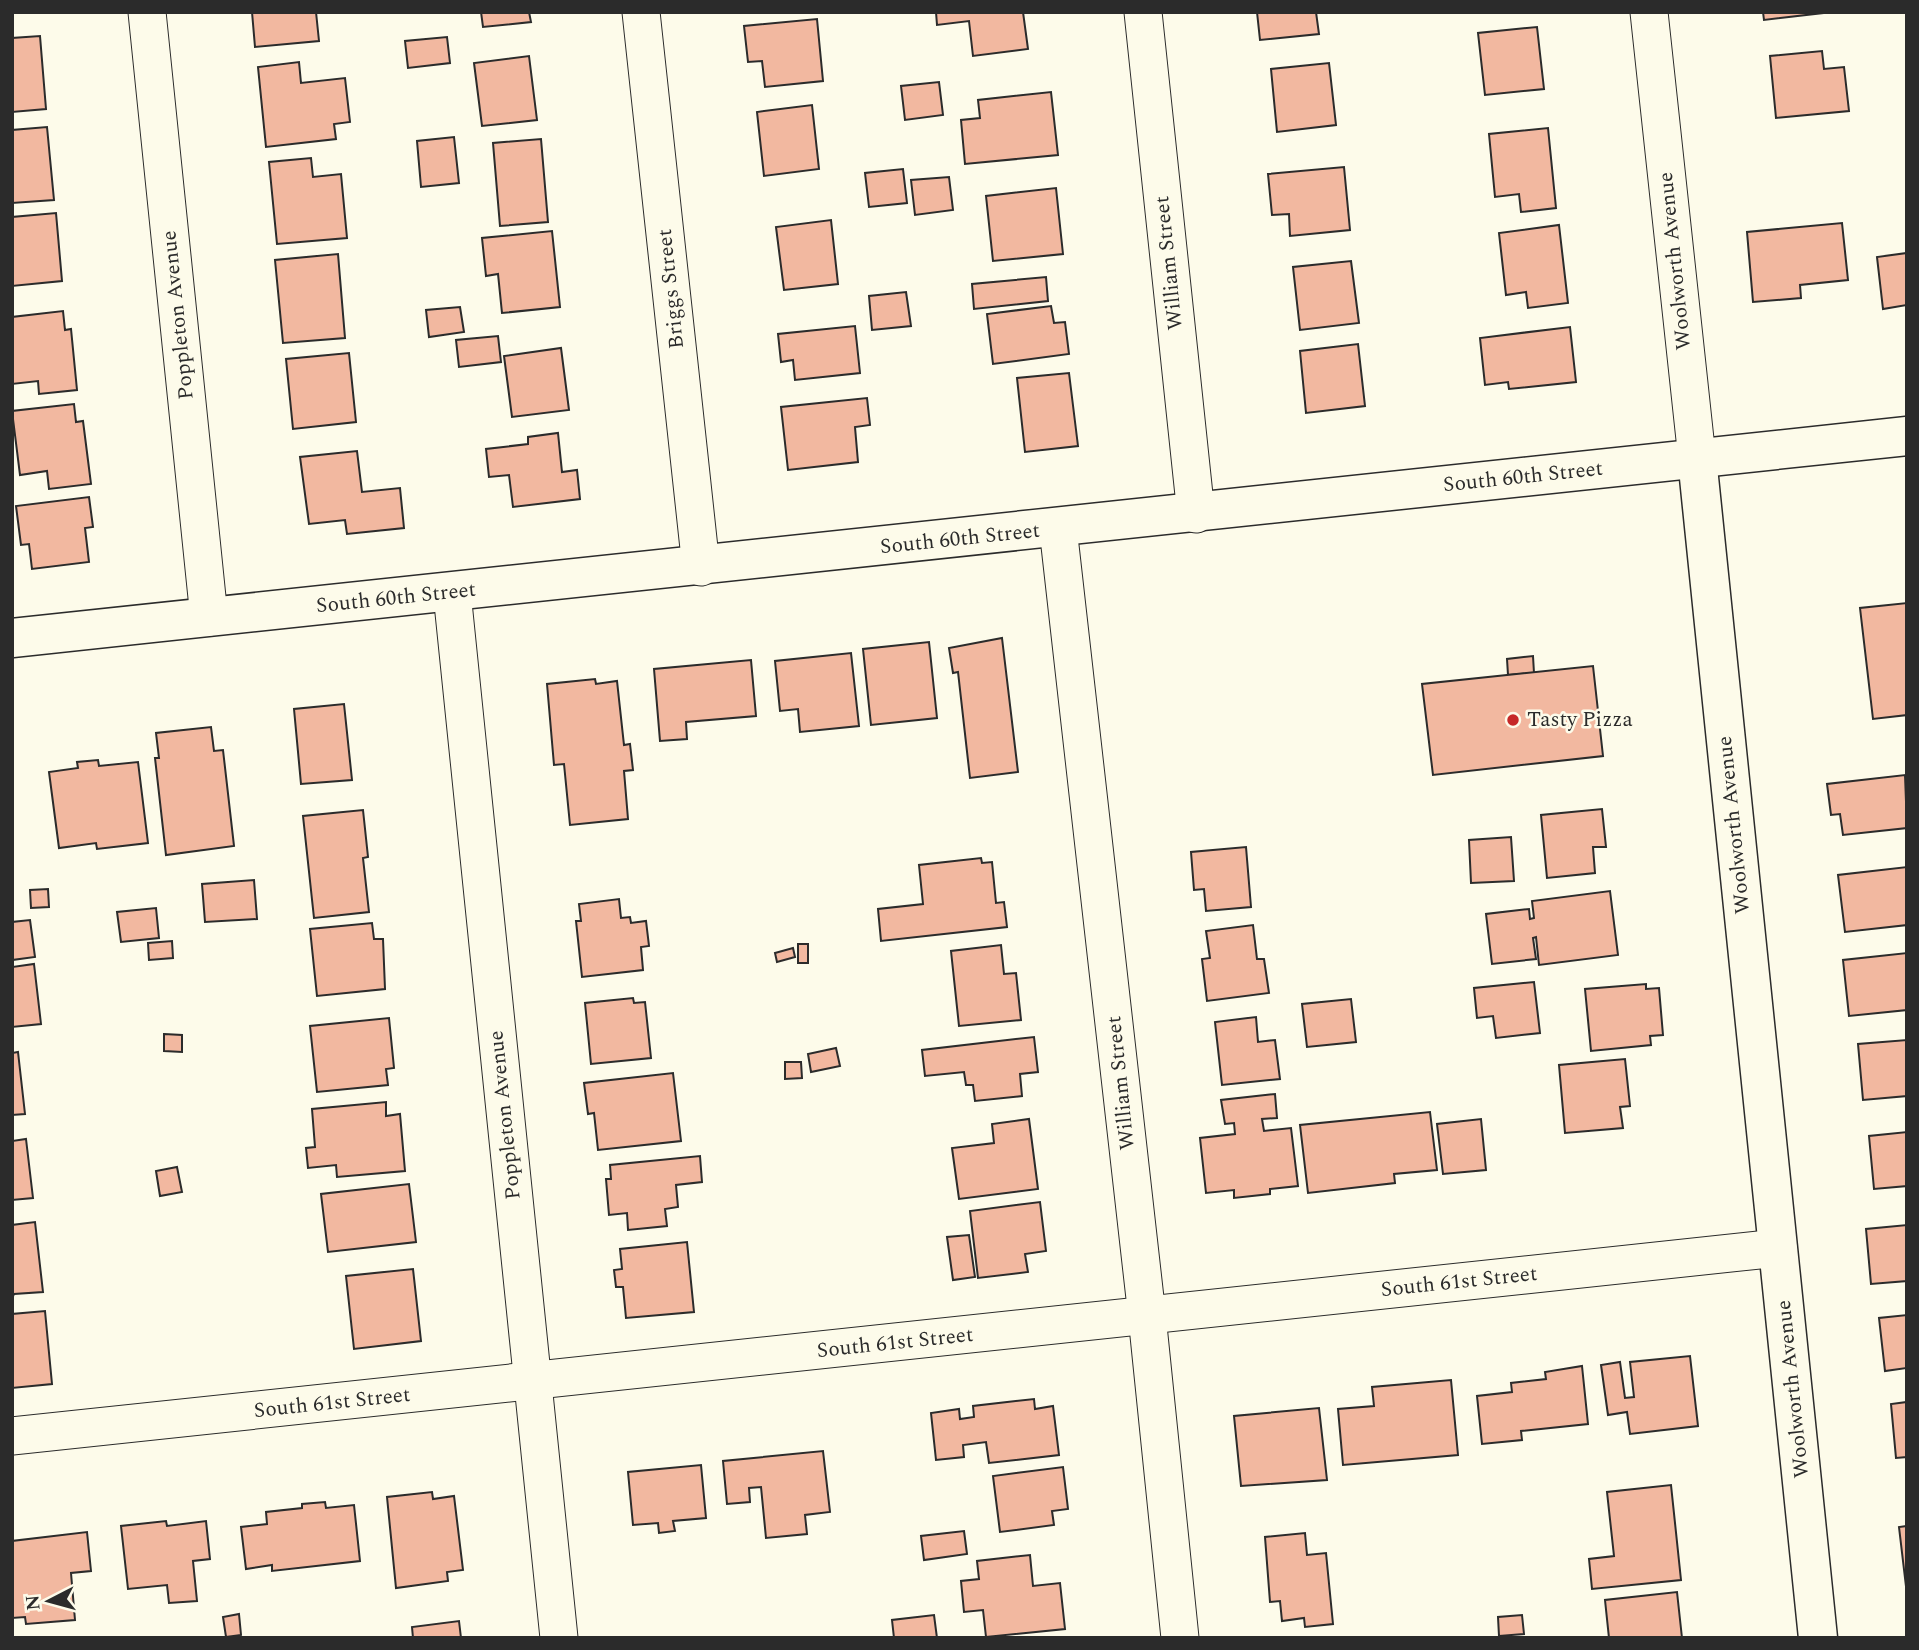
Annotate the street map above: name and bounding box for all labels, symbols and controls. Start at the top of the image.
street label: Woolworth Avenue [1650,170,1700,352]
street label: William Street [1146,194,1192,332]
street label: Briggs Street [649,227,693,351]
street label: Poppleton Avenue [153,229,203,401]
street label: South 60th Street [1441,453,1605,501]
street label: South 60th Street [878,515,1042,563]
street label: South 60th Street [314,574,478,622]
place label: Tasty Pizza [1527,704,1633,736]
marker: Tasty Pizza [1505,712,1521,728]
street label: Woolworth Avenue [1709,734,1759,916]
street label: William Street [1098,1014,1144,1152]
street label: Poppleton Avenue [480,1029,530,1201]
street label: South 61st Street [1379,1258,1539,1306]
street label: Woolworth Avenue [1768,1298,1818,1480]
street label: South 61st Street [815,1319,975,1367]
street label: South 61st Street [252,1379,412,1427]
north arrow [14,1566,84,1636]
text: N [18,1593,49,1612]

